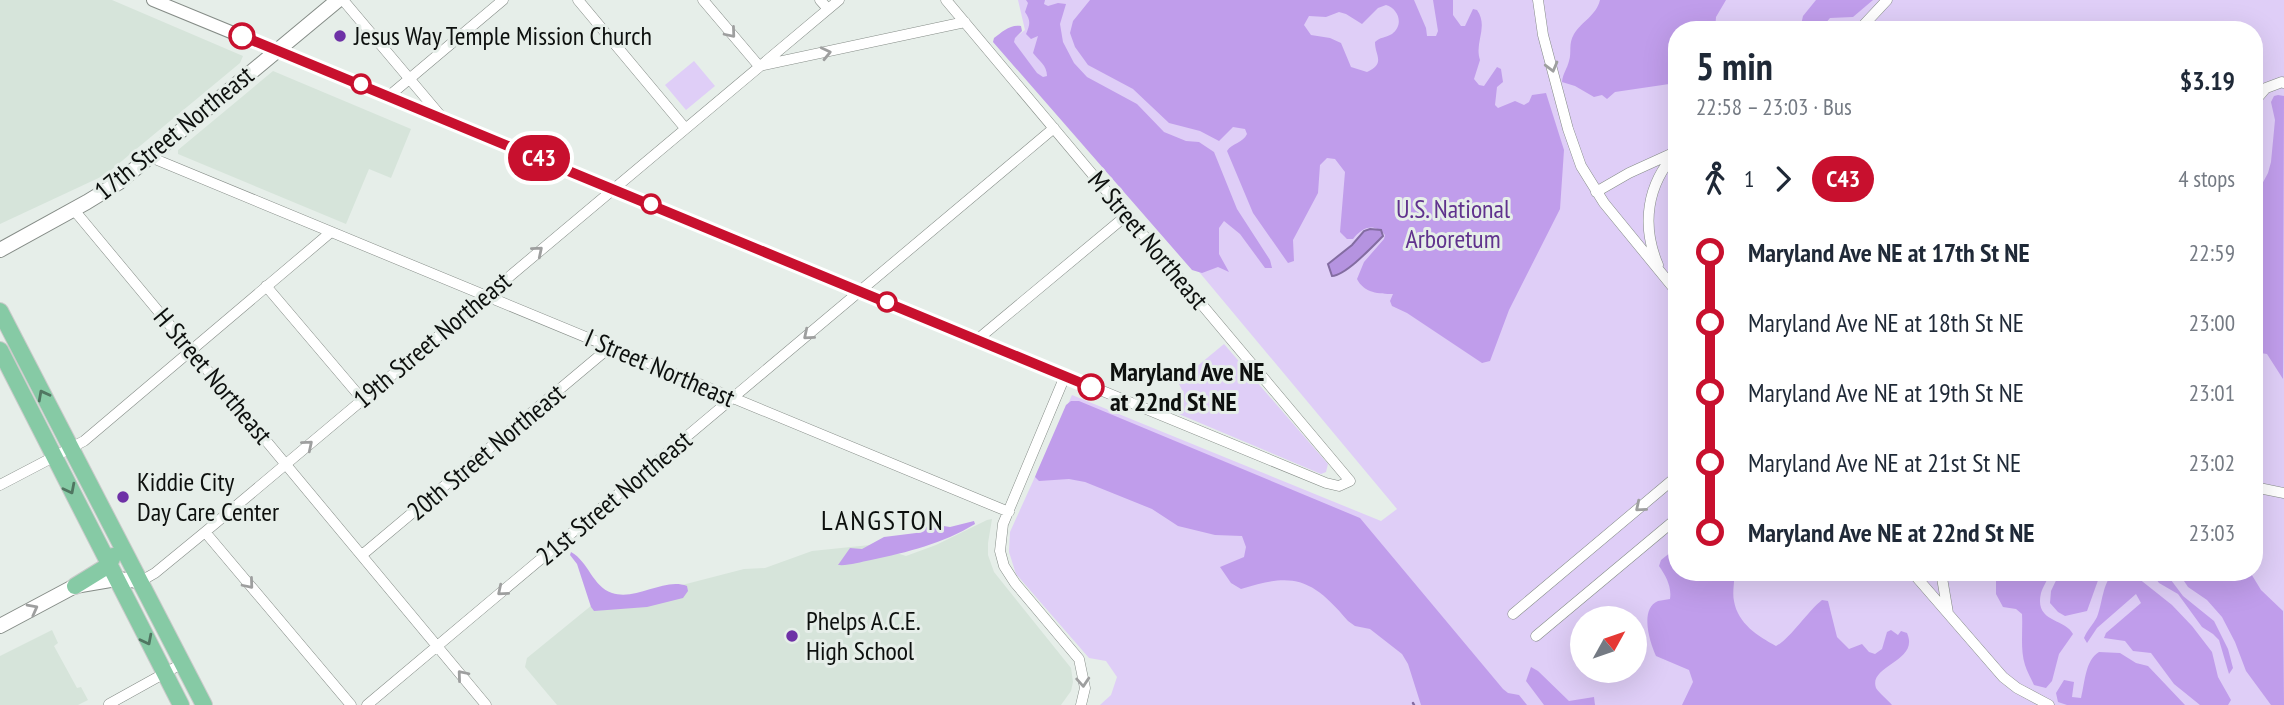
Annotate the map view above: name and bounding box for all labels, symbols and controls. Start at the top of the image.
place label: Jesus Way Temple Mission Church [353,19,652,52]
unlabelled marker [229,23,255,49]
one-way arrow [723,25,735,38]
marker: Jesus Way Temple Mission Church [332,28,348,44]
text: 5 min [1696,41,1773,90]
one-way arrow [820,47,832,61]
street label: 17th Street Northeast [87,58,260,207]
one-way arrow [1544,61,1558,73]
text: $3.19 [2180,64,2235,97]
unlabelled marker [351,74,371,94]
text: 22:58 – 23:03 · Bus [1696,92,1852,121]
line badge: C43 [499,135,579,181]
text: C43 [522,142,556,173]
icon: walk [1696,160,1734,198]
icon: forward [1764,160,1802,198]
text: C43 [1826,163,1860,194]
street label: M Street Northeast [1081,164,1216,315]
text: 1 [1744,164,1754,193]
text: 4 stops [2178,164,2235,193]
park label: U.S. National Arboretum [1396,192,1510,255]
unlabelled marker [641,194,661,214]
text: Maryland Ave NE at 17th St NE [1748,236,2030,269]
text: 22:59 [2189,238,2235,267]
one-way arrow [530,247,543,259]
street label: 19th Street Northeast [346,264,517,415]
unlabelled marker [877,292,897,312]
street label: H Street Northeast [147,301,280,450]
text: Maryland Ave NE at 18th St NE [1748,306,2024,339]
text: 23:00 [2189,308,2235,337]
street label: I Street Northeast [580,321,740,414]
one-way arrow [803,327,816,339]
place label: Maryland Ave NE at 22nd St NE [1110,355,1264,418]
marker: Maryland Ave NE at 22nd St NE [1078,374,1104,400]
street label: 20th Street Northeast [400,376,571,527]
text: Maryland Ave NE at 19th St NE [1748,376,2024,409]
text: 23:01 [2189,378,2235,407]
one-way arrow [38,389,52,402]
street label: 21st Street Northeast [529,423,698,572]
one-way arrow [299,441,312,453]
text: Maryland Ave NE at 21st St NE [1748,446,2021,479]
text: 23:02 [2189,448,2235,477]
place label: Kiddie City Day Care Center [137,465,279,528]
one-way arrow [62,482,76,494]
marker: Kiddie City Day Care Center [115,489,131,505]
one-way arrow [1636,499,1648,512]
district label: LANGSTON [821,501,945,538]
text: Maryland Ave NE at 22nd St NE [1748,516,2034,549]
text: 23:03 [2189,518,2235,547]
one-way arrow [241,575,253,588]
one-way arrow [498,583,511,595]
one-way arrow [26,603,38,617]
place label: Phelps A.C.E. High School [806,604,921,667]
north arrow [1570,606,1647,682]
map controls [1570,606,1647,683]
marker: Phelps A.C.E. High School [784,628,800,644]
one-way arrow [139,633,153,645]
one-way arrow [457,671,470,683]
one-way arrow [1075,677,1090,688]

